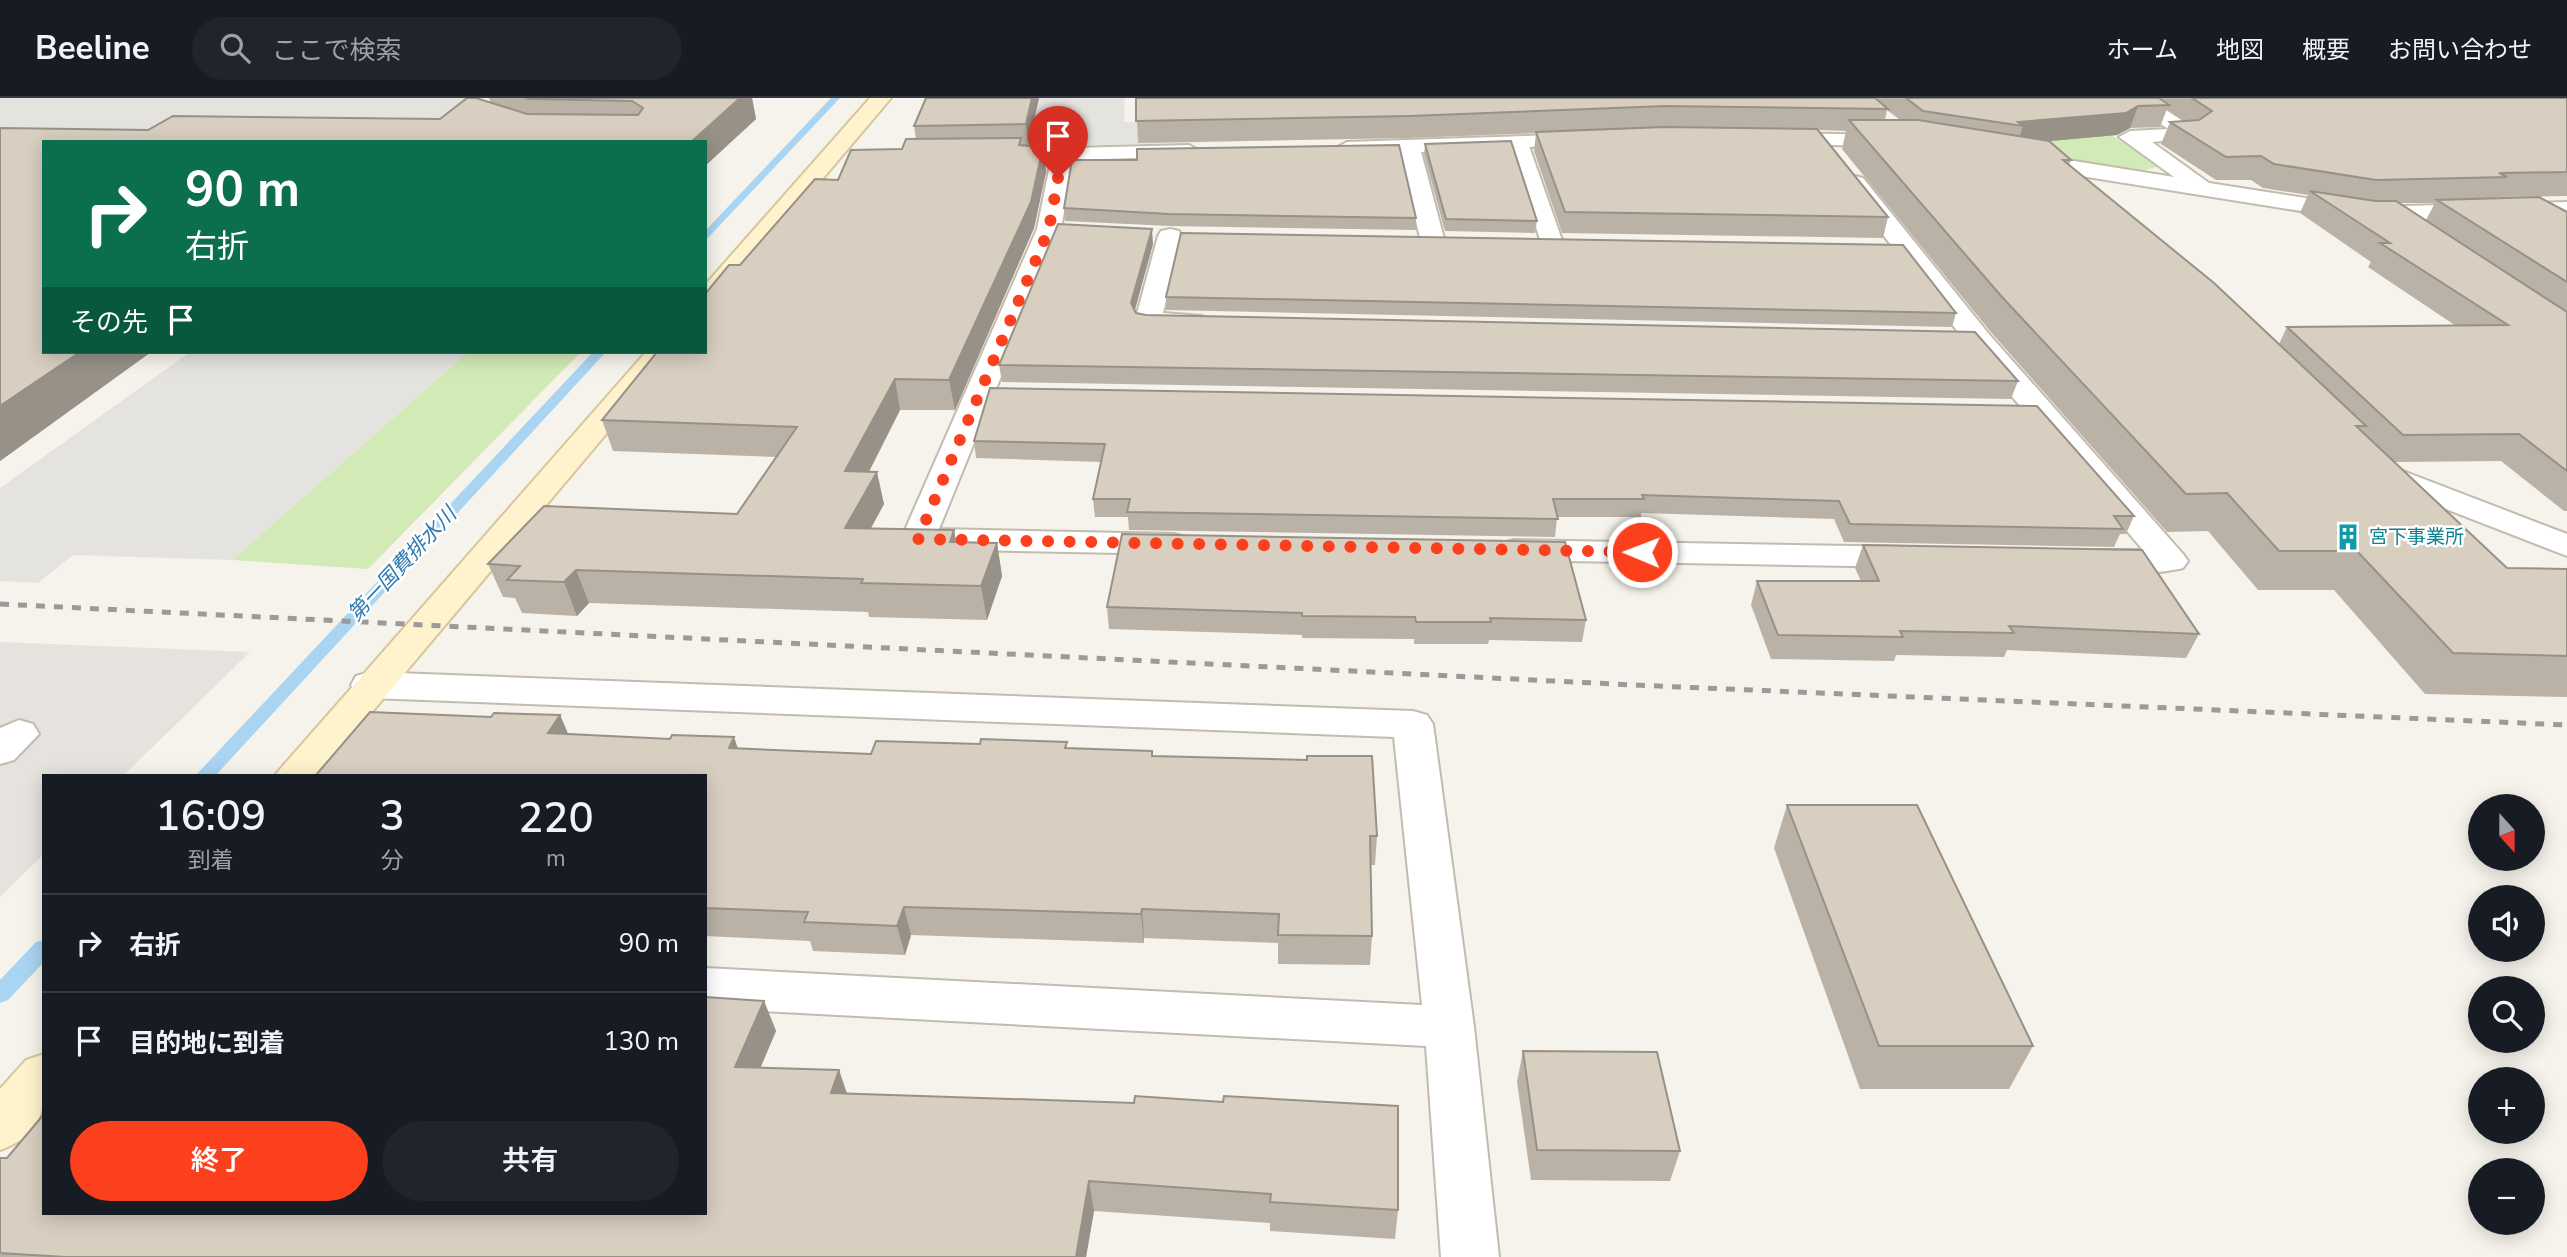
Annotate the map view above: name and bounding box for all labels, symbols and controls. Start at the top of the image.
search box [192,17,682,80]
text: Beeline [35,26,150,71]
icon: search [216,29,254,67]
text: ここで検索 [272,33,402,68]
text: ホーム [2107,34,2178,66]
text: 地図 [2216,34,2264,66]
text: 概要 [2302,34,2350,66]
text: お問い合わせ [2388,34,2532,66]
pin [1028,106,1088,178]
icon: arrive [1039,117,1077,155]
text: 90 m [185,156,300,223]
icon: right [70,168,161,259]
text: 右折 [185,225,249,268]
icon: arrive [162,301,200,339]
text: その先 [70,305,148,340]
water label: 第一国費排水川 [342,499,464,627]
position arrow [1605,515,1679,589]
building icon: 宮下事業所 [2333,522,2363,552]
place label: 宮下事業所 [2369,524,2464,550]
text: 16:09 [155,788,266,845]
text: 3 [379,788,405,845]
text: 220 [518,790,594,847]
north arrow [2468,794,2544,872]
map controls [2468,794,2545,1235]
text: m [546,843,566,874]
text: 到着 [188,845,234,876]
text: 分 [381,845,404,876]
button: sound [2468,885,2545,962]
icon: right [70,924,108,962]
text: 90 m [619,926,679,961]
text: 右折 [129,928,181,963]
button: search [2468,976,2545,1053]
icon: arrive [70,1022,108,1060]
text: 130 m [603,1024,679,1059]
text: 目的地に到着 [129,1026,285,1061]
button: + [2468,1067,2545,1144]
button: 終了 [70,1121,368,1201]
button: 共有 [382,1121,679,1201]
button: − [2468,1158,2545,1235]

